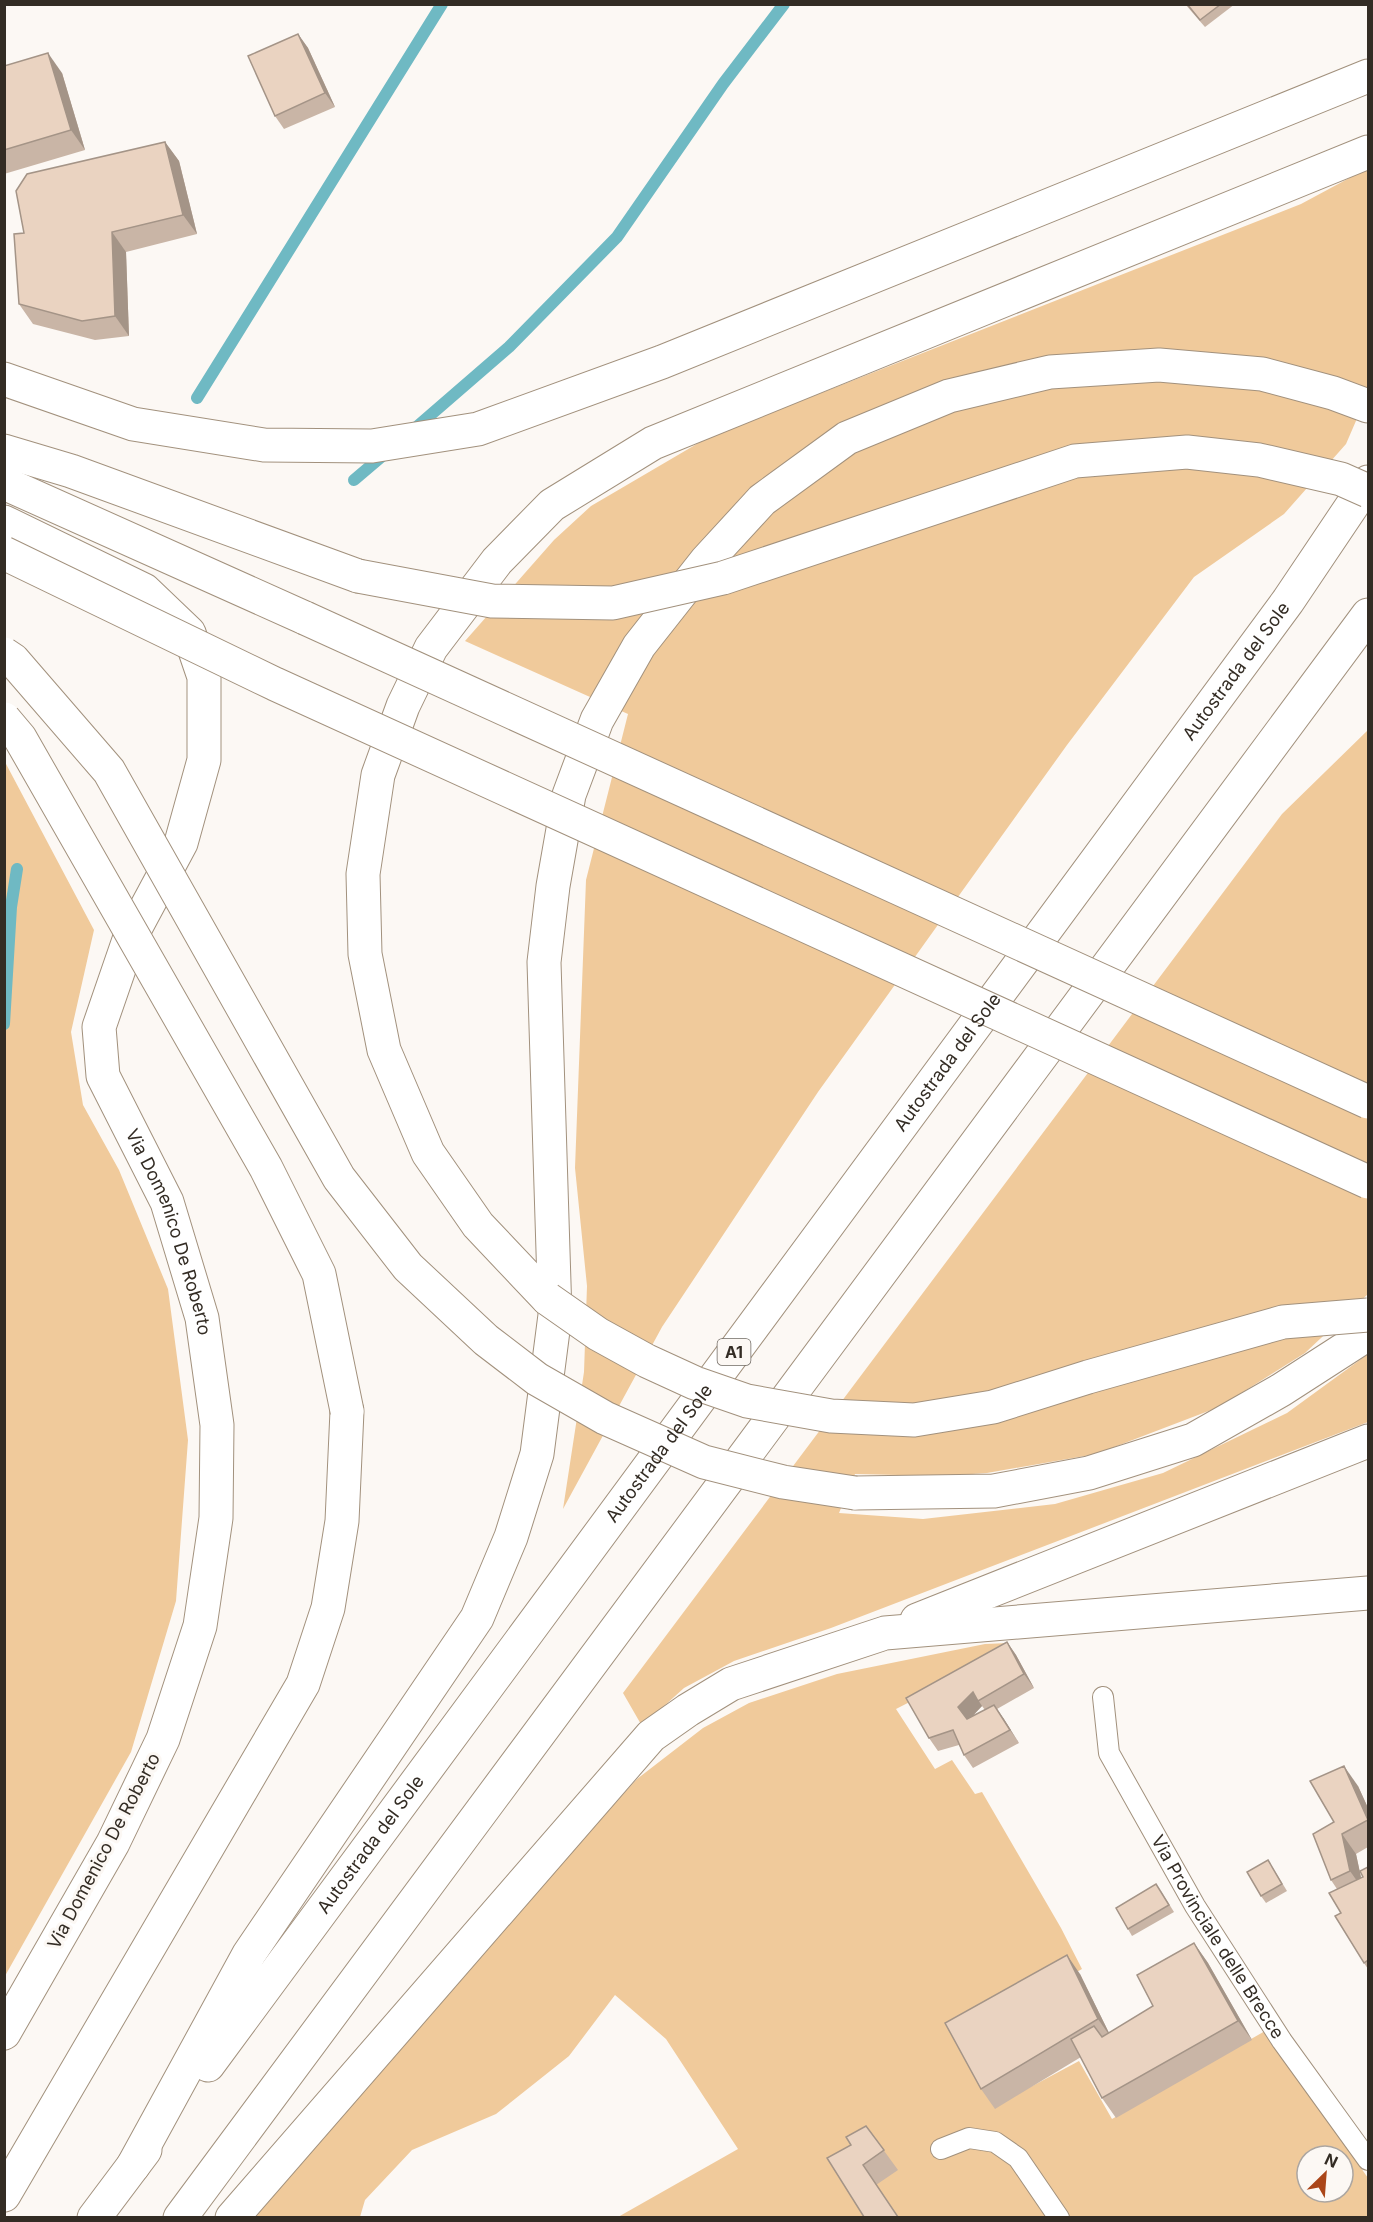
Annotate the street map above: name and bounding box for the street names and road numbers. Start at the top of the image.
street label: Autostrada del Sole [1178,598,1294,744]
street label: Autostrada del Sole [889,989,1005,1135]
street label: Via Domenico De Roberto [122,1125,215,1336]
road number: A1 [718,1339,750,1365]
street label: Autostrada del Sole [601,1380,717,1526]
street label: Via Domenico De Roberto [43,1749,164,1952]
street label: Autostrada del Sole [312,1771,428,1917]
street label: Via Provinciale delle Brecce [1147,1831,1289,2043]

